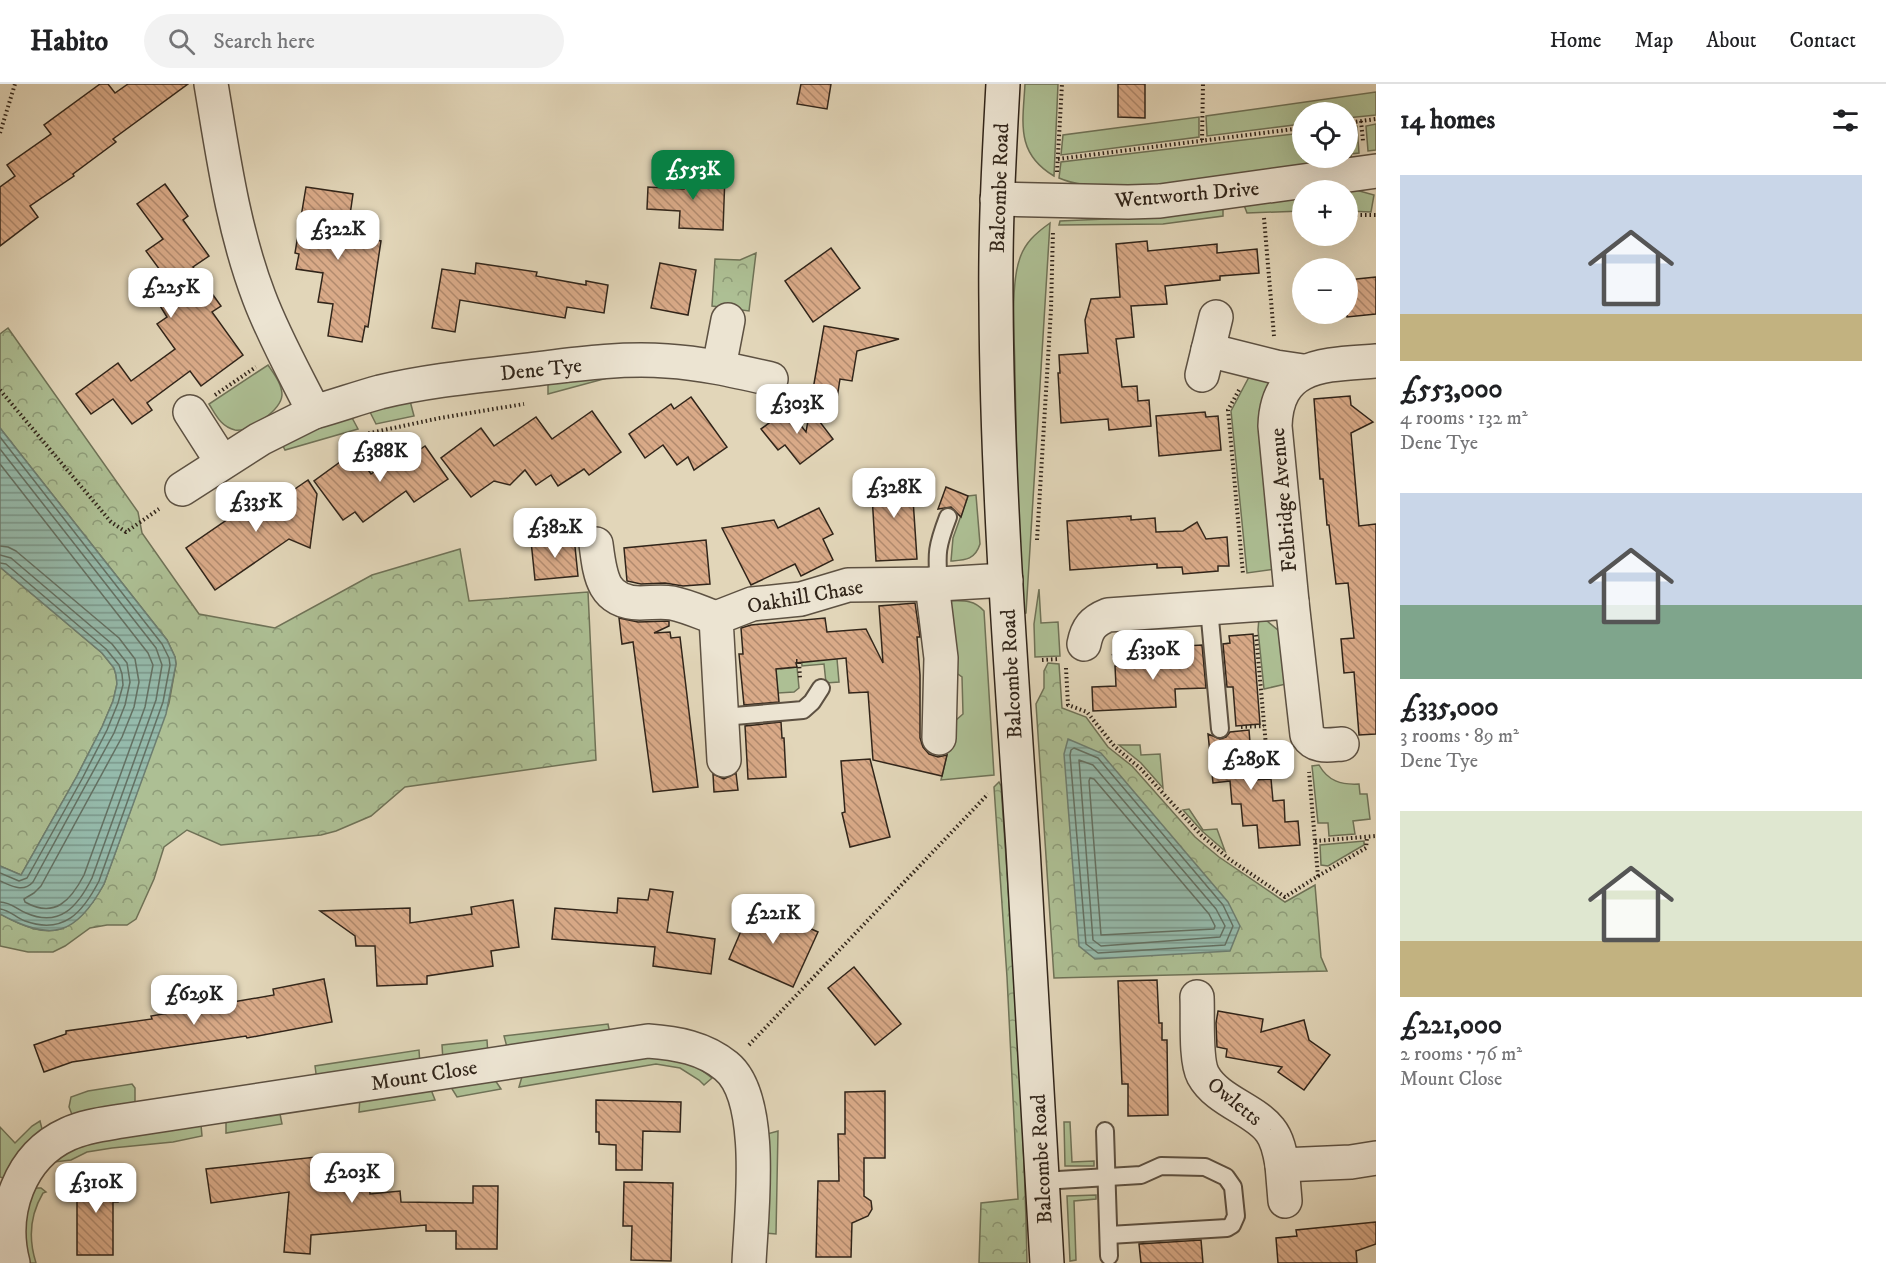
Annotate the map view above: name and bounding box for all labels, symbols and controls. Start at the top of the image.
search box [144,14,564,68]
text: Habito [30,24,108,59]
icon: search [165,25,198,58]
text: Search here [213,28,315,55]
text: Home [1550,28,1602,54]
text: Map [1635,28,1673,54]
text: About [1706,28,1757,54]
text: Contact [1790,28,1856,54]
map controls [1292,102,1358,324]
button: locate [1292,102,1358,168]
text: 14 homes [1400,104,1495,137]
icon: filters [1829,104,1862,137]
street label: Balcombe Road [985,122,1015,253]
pin: £553K [651,150,735,201]
text: £553K [665,157,721,182]
street label: Wentworth Drive [1113,176,1261,214]
button: + [1292,180,1358,246]
pin: £322K [296,210,380,261]
icon: home [1577,214,1685,322]
text: £322K [310,217,366,242]
button: − [1292,258,1358,324]
pin: £225K [129,268,213,319]
text: £225K [142,275,200,300]
street label: Dene Tye [499,353,584,387]
text: £553,000 [1400,373,1503,406]
pin: £303K [755,384,839,435]
text: £303K [770,391,824,416]
text: 4 rooms · 132 m² [1400,406,1528,431]
street label: Felbridge Avenue [1265,426,1303,573]
text: Dene Tye [1400,431,1478,456]
pin: £388K [338,432,422,483]
text: £388K [352,439,408,464]
pin: £328K [852,468,936,519]
text: £328K [866,475,922,500]
pin: £335K [214,482,298,533]
text: £335K [230,489,282,514]
pin: £382K [513,508,597,559]
text: £382K [527,515,583,540]
icon: home [1577,532,1685,640]
street label: Oakhill Chase [745,574,866,620]
street label: Balcombe Road [996,608,1028,740]
pin: £330K [1111,630,1195,681]
text: £330K [1126,637,1180,662]
text: £335,000 [1400,691,1499,724]
text: 3 rooms · 89 m² [1400,724,1519,749]
pin: £289K [1209,740,1293,791]
text: £289K [1222,747,1280,772]
text: Dene Tye [1400,749,1478,774]
icon: home [1577,850,1685,958]
pin: £221K [731,894,815,945]
text: £221K [746,901,800,926]
pin: £629K [152,975,236,1026]
text: £629K [165,982,223,1007]
text: £221,000 [1400,1009,1502,1042]
text: 2 rooms · 76 m² [1400,1042,1522,1067]
street label: Mount Close [369,1055,480,1097]
text: Mount Close [1400,1067,1502,1092]
street label: Owletts [1202,1072,1267,1132]
street label: Balcombe Road [1026,1093,1058,1225]
pin: £203K [310,1153,394,1204]
text: £203K [324,1160,380,1185]
pin: £310K [54,1163,138,1214]
text: £310K [69,1170,123,1195]

